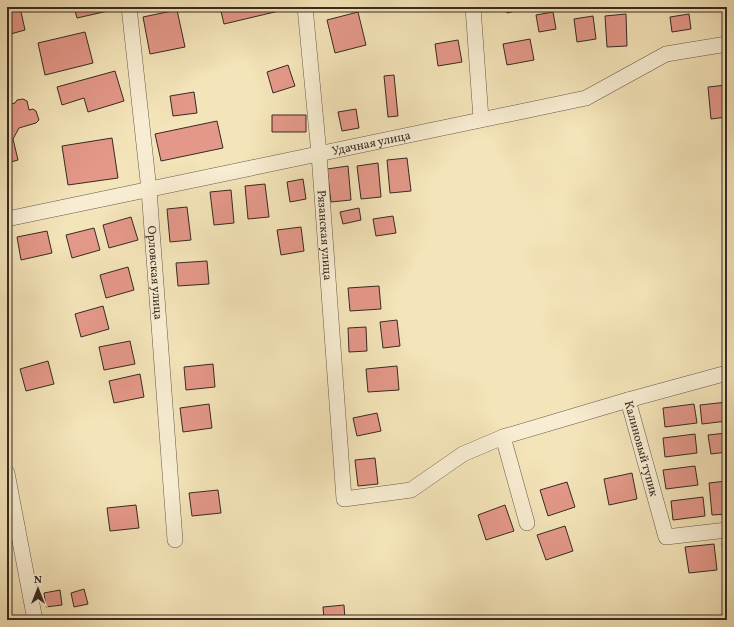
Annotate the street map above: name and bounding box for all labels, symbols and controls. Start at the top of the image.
street label: Удачная улица [331,128,412,160]
street label: Рязанская улица [313,189,335,281]
street label: Орловская улица [143,225,166,320]
street label: Калиновый тупик [620,399,662,499]
north arrow [18,569,58,609]
text: N [34,573,42,588]

